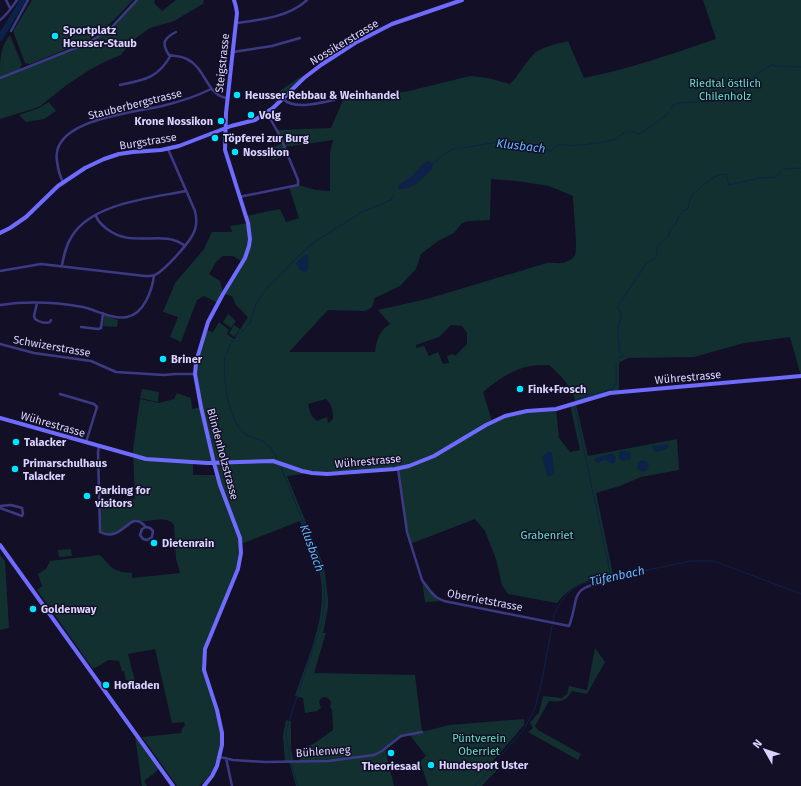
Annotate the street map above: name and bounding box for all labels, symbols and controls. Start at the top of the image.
street label: Nossikerstrasse [308,17,381,68]
place label: Sportplatz Heusser-Staub [63,24,137,50]
marker: Sportplatz Heusser-Staub [50,31,60,41]
street label: Steigstrasse [213,33,232,93]
park label: Riedtal östlich Chilenholz [689,77,761,103]
street label: Stauberbergstrasse [87,87,183,122]
place label: Heusser Rebbau & Weinhandel [245,89,400,102]
marker: Heusser Rebbau & Weinhandel [232,90,242,100]
place label: Volg [258,109,282,122]
marker: Volg [246,110,256,120]
place label: Krone Nossikon [134,115,213,128]
marker: Krone Nossikon [216,116,226,126]
street label: Burgstrasse [119,131,178,152]
place label: Töpferei zur Burg [223,132,310,145]
marker: Töpferei zur Burg [210,133,220,143]
water label: Klusbach [496,136,546,156]
place label: Nossikon [243,146,289,159]
marker: Nossikon [230,147,240,157]
street label: Schwizerstrasse [12,333,92,360]
place label: Briner [171,353,203,366]
marker: Briner [158,354,168,364]
street label: Wührestrasse [654,368,722,387]
place label: Fink+Frosch [528,383,586,396]
marker: Fink+Frosch [515,384,525,394]
street label: Blindenholzstrasse [204,407,241,501]
street label: Wührestrasse [19,409,87,440]
place label: Talacker [24,436,67,449]
marker: Talacker [11,437,21,447]
street label: Wührestrasse [334,452,402,471]
place label: Primarschulhaus Talacker [23,457,108,483]
marker: Primarschulhaus Talacker [10,464,20,474]
place label: Parking for visitors [94,484,151,510]
marker: Parking for visitors [82,491,92,501]
water label: Klusbach [297,522,327,574]
park label: Grabenriet [520,529,574,542]
place label: Dietenrain [162,537,214,550]
marker: Dietenrain [149,538,159,548]
water label: Tüfenbach [588,563,646,589]
street label: Oberrietstrasse [446,587,524,614]
place label: Goldenway [41,603,97,616]
marker: Goldenway [28,604,38,614]
place label: Hofladen [114,679,160,692]
marker: Hofladen [101,680,111,690]
north arrow [745,730,785,770]
park label: Püntverein Oberriet [452,732,506,758]
text: N [750,737,765,751]
street label: Bühlenweg [295,743,351,760]
marker: Theoriesaal [386,748,396,758]
place label: Hundesport Uster [439,759,529,772]
place label: Theoriesaal [362,760,421,773]
marker: Hundesport Uster [426,760,436,770]

